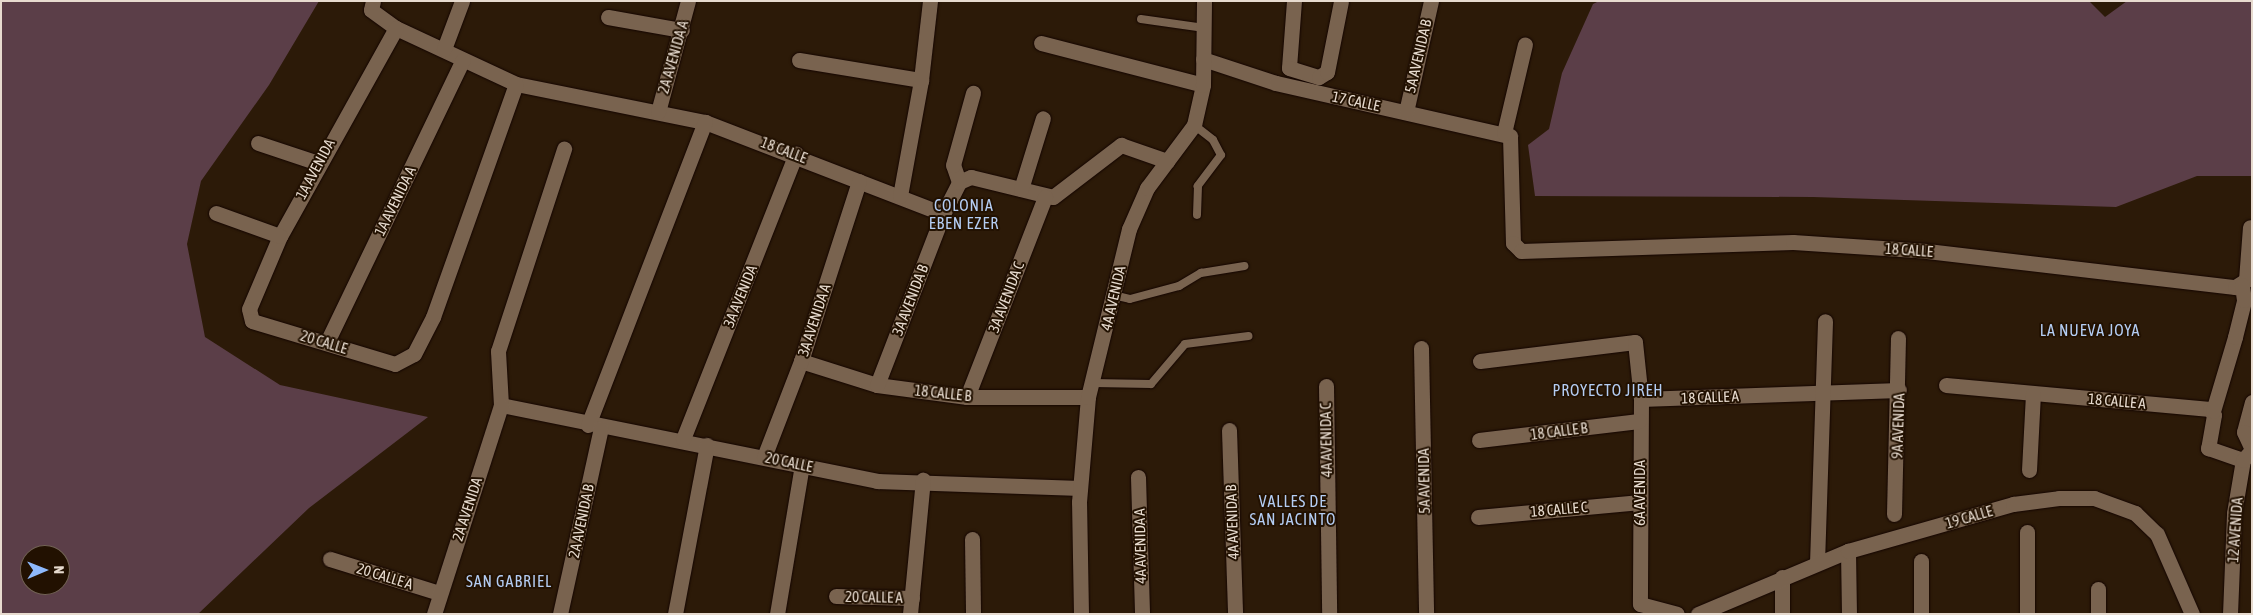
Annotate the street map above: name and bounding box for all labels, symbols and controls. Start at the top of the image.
street label: 2A AVENIDA A [654,18,692,96]
street label: 5A AVENIDA B [1401,18,1435,94]
street label: 17 CALLE [1331,87,1381,115]
street label: 18 CALLE [758,133,810,167]
street label: 1A AVENIDA [292,136,338,202]
street label: 1A AVENIDA A [370,163,420,239]
district label: COLONIA EBEN EZER [928,195,1000,233]
street label: 18 CALLE [1884,239,1934,261]
street label: 3A AVENIDA C [984,259,1028,335]
street label: 3A AVENIDA [719,262,761,330]
street label: 3A AVENIDA B [888,262,932,338]
street label: 4A AVENIDA [1097,264,1129,332]
street label: 3A AVENIDA A [794,282,834,358]
district label: LA NUEVA JOYA [2038,320,2142,340]
street label: 20 CALLE [298,326,350,358]
district label: PROYECTO JIREH [1551,380,1665,400]
street label: 18 CALLE B [914,381,972,405]
street label: 18 CALLE A [1681,387,1739,407]
street label: 18 CALLE A [2087,390,2147,412]
street label: 9A AVENIDA [1888,393,1908,459]
street label: 4A AVENIDA C [1316,403,1336,477]
street label: 18 CALLE B [1529,419,1589,443]
street label: 20 CALLE [764,448,814,476]
street label: 5A AVENIDA [1414,448,1434,514]
street label: 6A AVENIDA [1631,460,1649,526]
street label: 2A AVENIDA [448,475,486,543]
street label: 2A AVENIDA B [564,483,598,559]
street label: 4A AVENIDA B [1222,484,1242,560]
district label: VALLES DE SAN JACINTO [1248,491,1338,529]
street label: 12 AVENIDA [2224,497,2246,563]
street label: 18 CALLE C [1530,498,1588,520]
street label: 19 CALLE [1943,502,1995,532]
street label: 4A AVENIDA A [1130,508,1150,584]
north arrow [20,545,70,595]
street label: 20 CALLE A [355,559,415,593]
text: N [51,565,67,574]
district label: SAN GABRIEL [465,571,553,591]
street label: 20 CALLE A [845,587,903,607]

